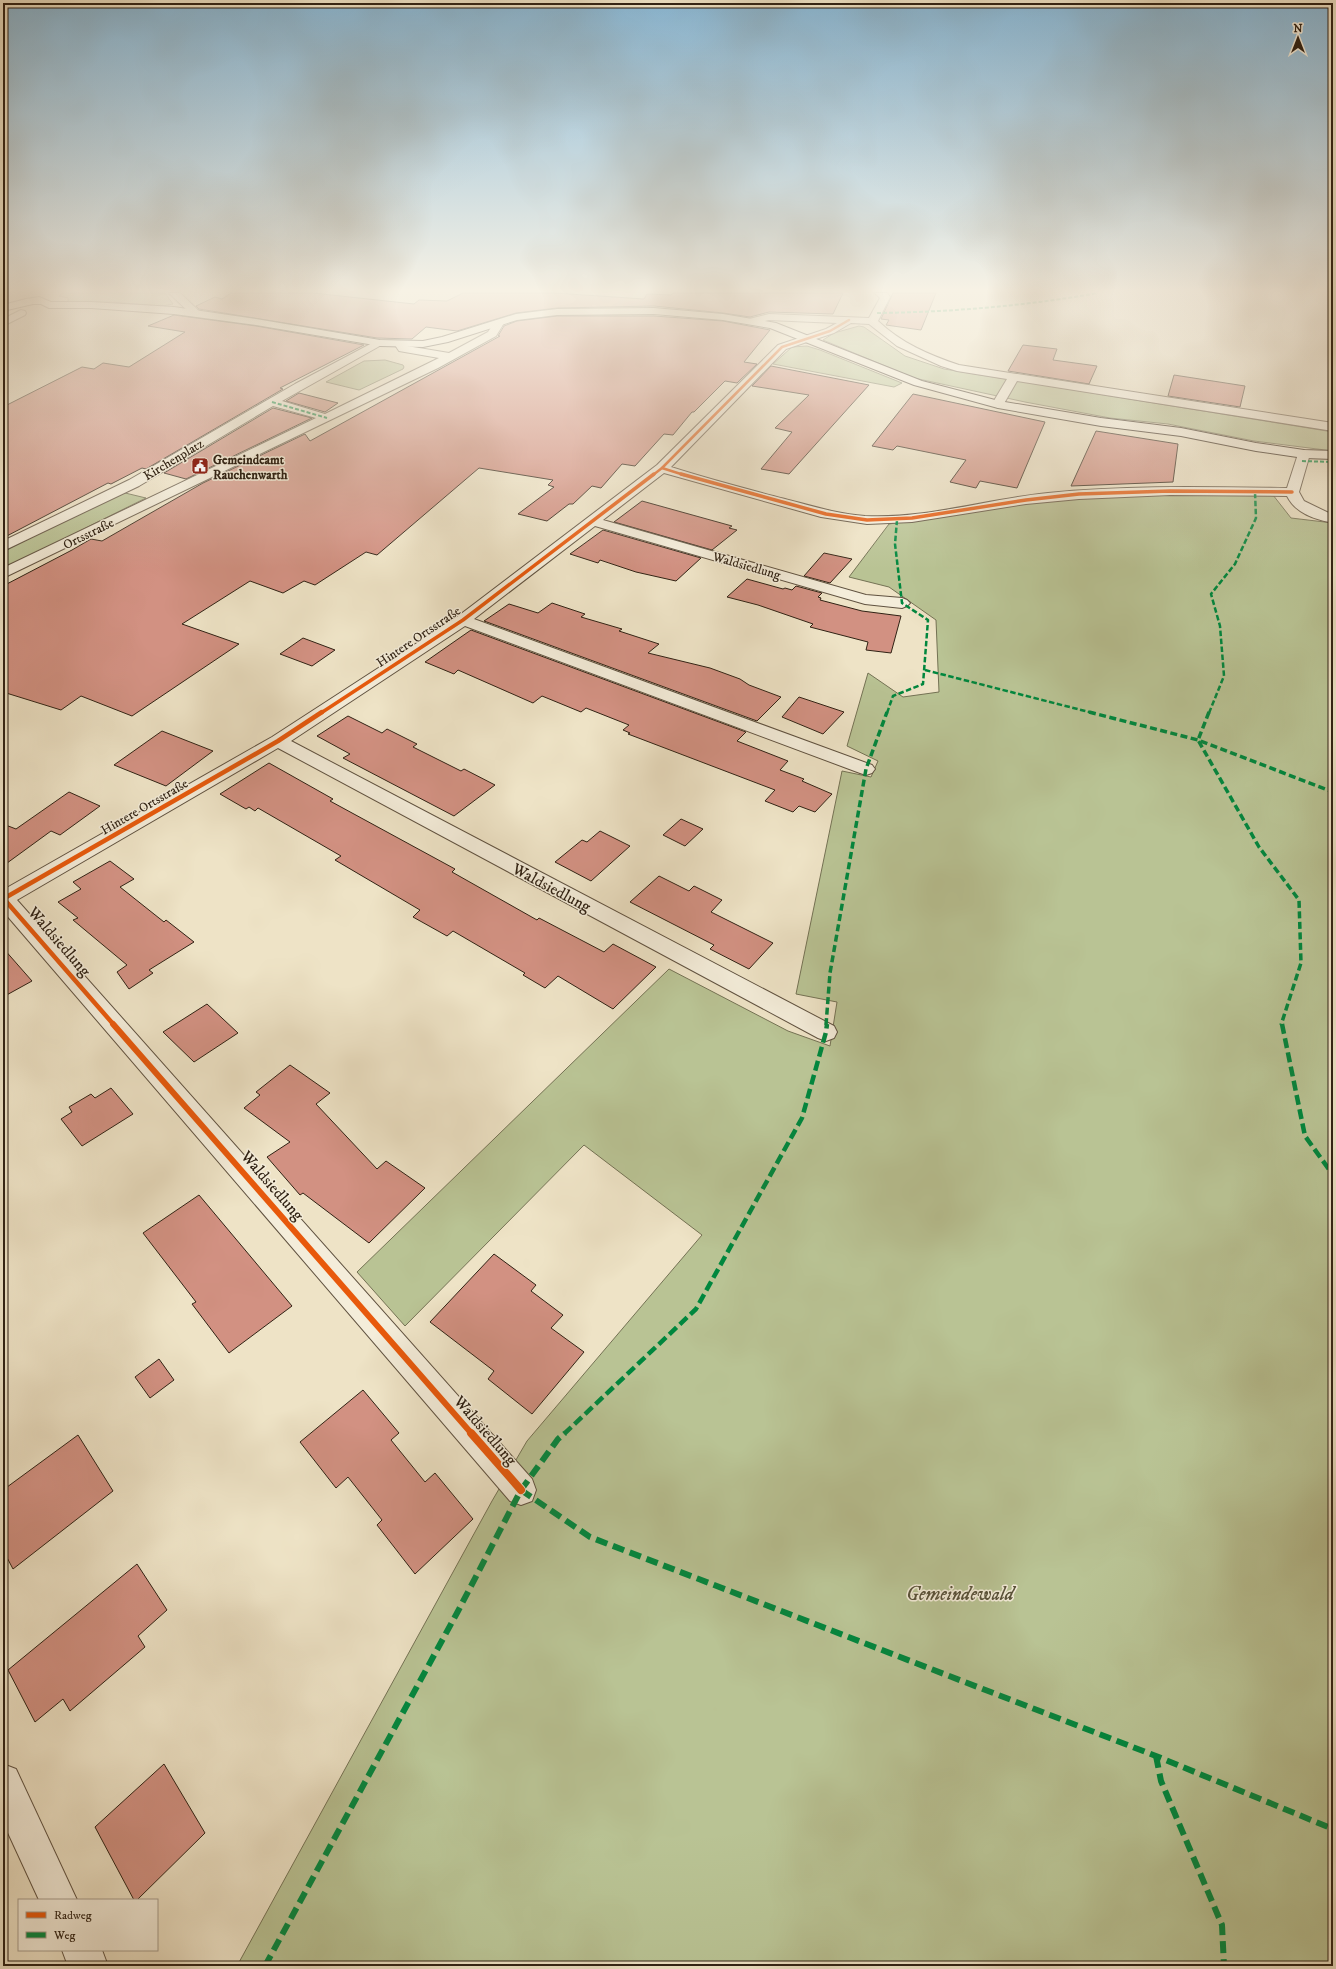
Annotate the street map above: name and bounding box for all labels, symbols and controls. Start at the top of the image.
north arrow [1278,18,1318,58]
text: N [1293,22,1303,36]
street label: Kirchenplatz [140,435,207,484]
place label: Gemeindeamt Rauchenwarth [213,452,288,483]
public building icon: Gemeindeamt Rauchenwarth [190,456,210,476]
street label: Ortsstraße [60,515,117,553]
street label: Waldsiedlung [710,548,783,583]
street label: Hintere Ortsstraße [373,603,464,671]
street label: Hintere Ortsstraße [98,775,191,838]
street label: Waldsiedlung [508,858,594,917]
street label: Waldsiedlung [23,902,95,981]
street label: Waldsiedlung [236,1146,308,1225]
street label: Waldsiedlung [449,1391,521,1470]
park label: Gemeindewald [906,1583,1017,1606]
legend [18,1899,158,1951]
text: Radweg [54,1908,92,1923]
text: Weg [53,1928,75,1943]

